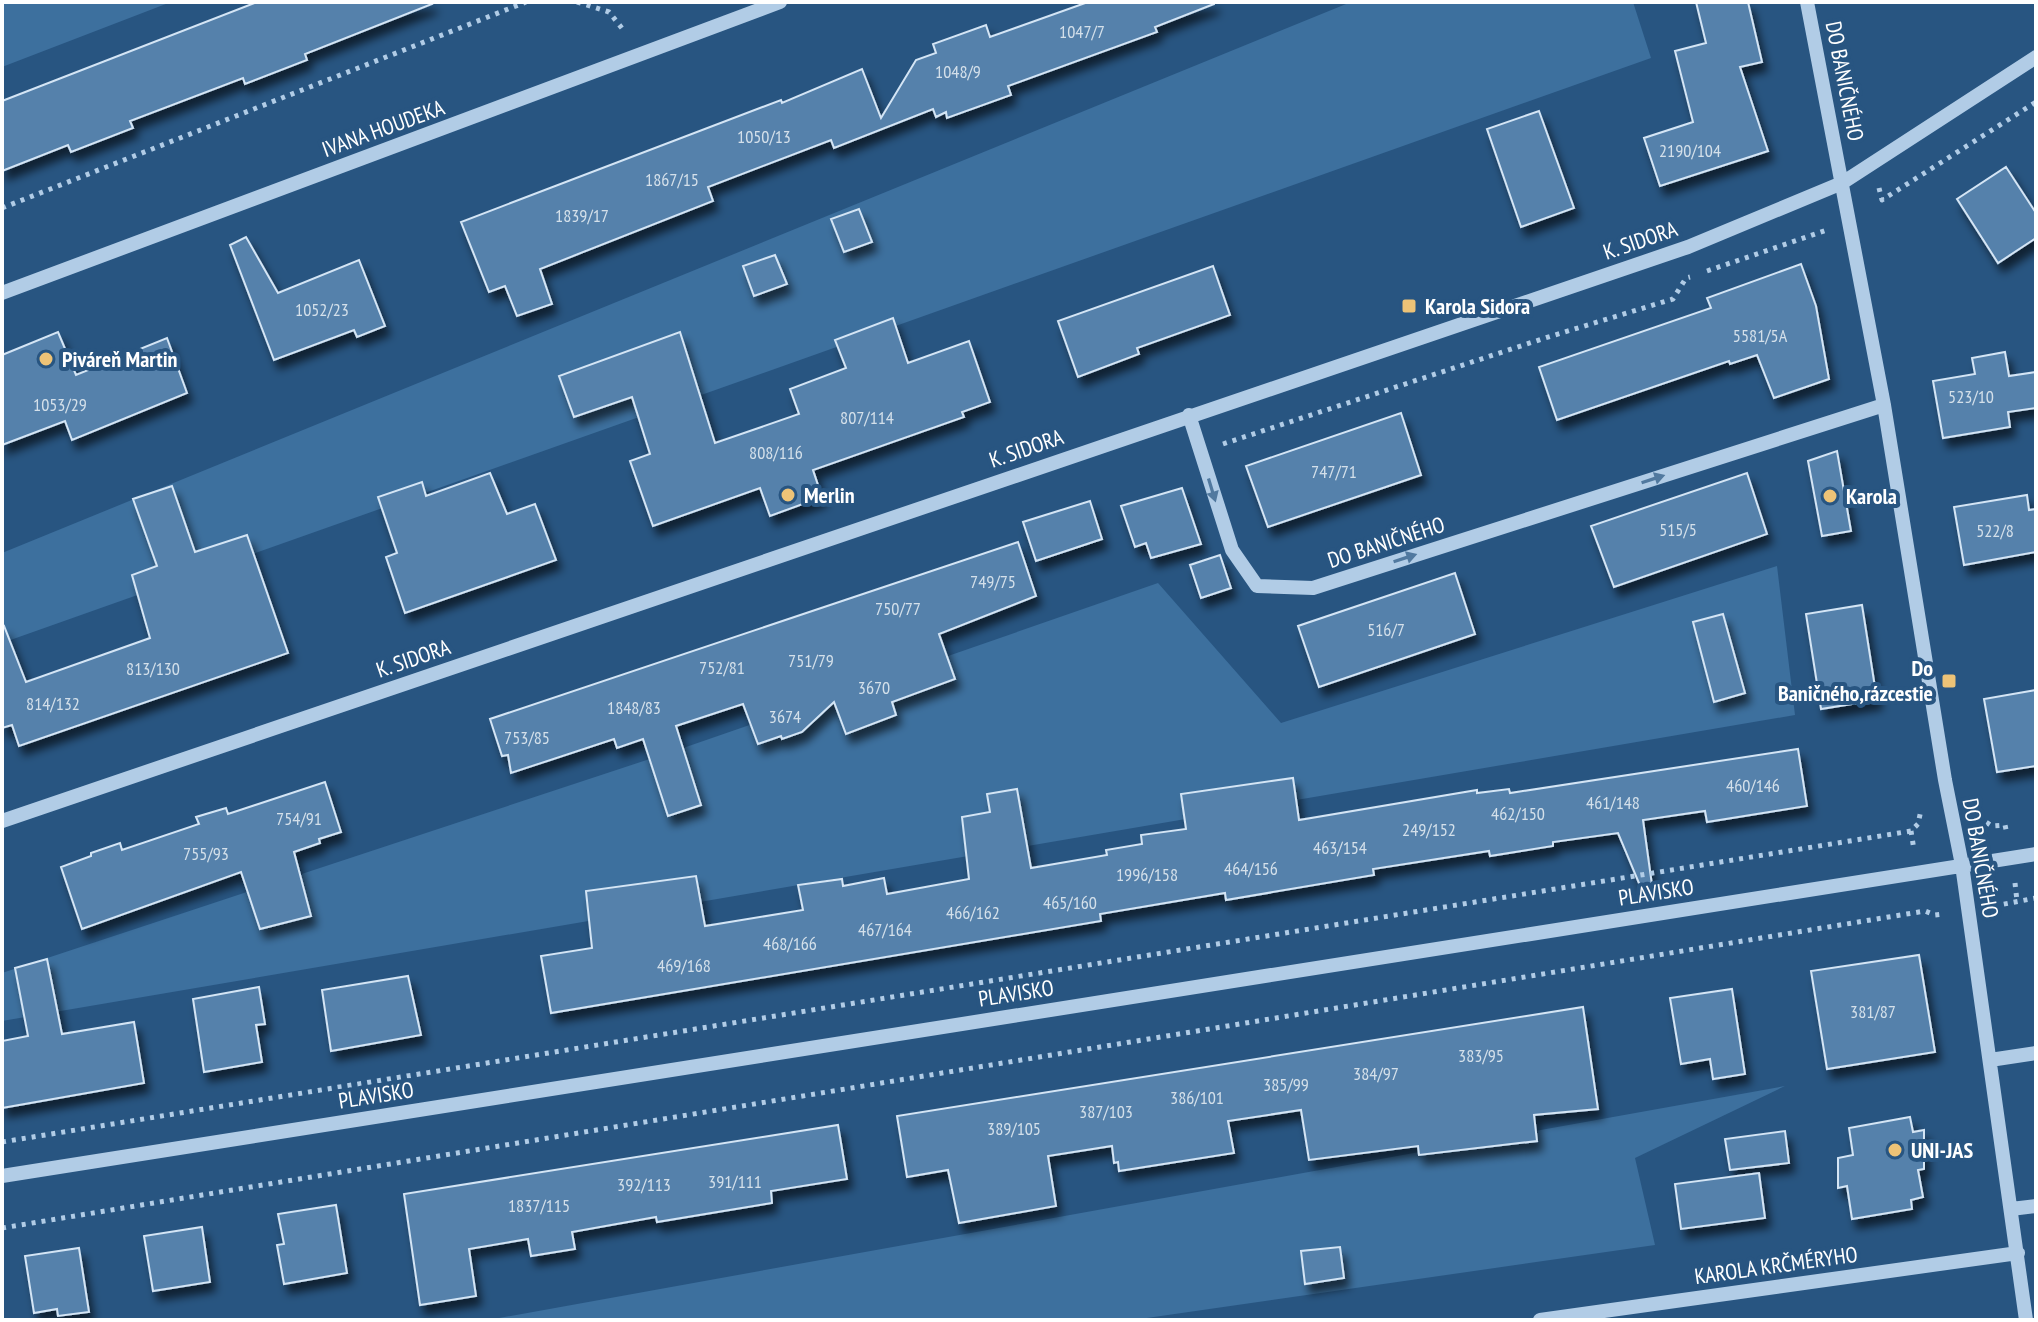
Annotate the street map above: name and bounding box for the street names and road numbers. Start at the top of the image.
street label: DO BANIČNÉHO [1820,19,1870,143]
street label: IVANA HOUDEKA [318,93,449,163]
street label: K. SIDORA [1599,214,1681,266]
street label: K. SIDORA [985,422,1067,474]
street label: DO BANIČNÉHO [1324,510,1448,574]
street label: K. SIDORA [372,632,454,684]
street label: DO BANIČNÉHO [1957,796,2005,920]
street label: PLAVISKO [1616,872,1696,912]
street label: PLAVISKO [976,973,1056,1013]
street label: PLAVISKO [336,1075,416,1115]
street label: KAROLA KRČMÉRYHO [1693,1240,1859,1290]

